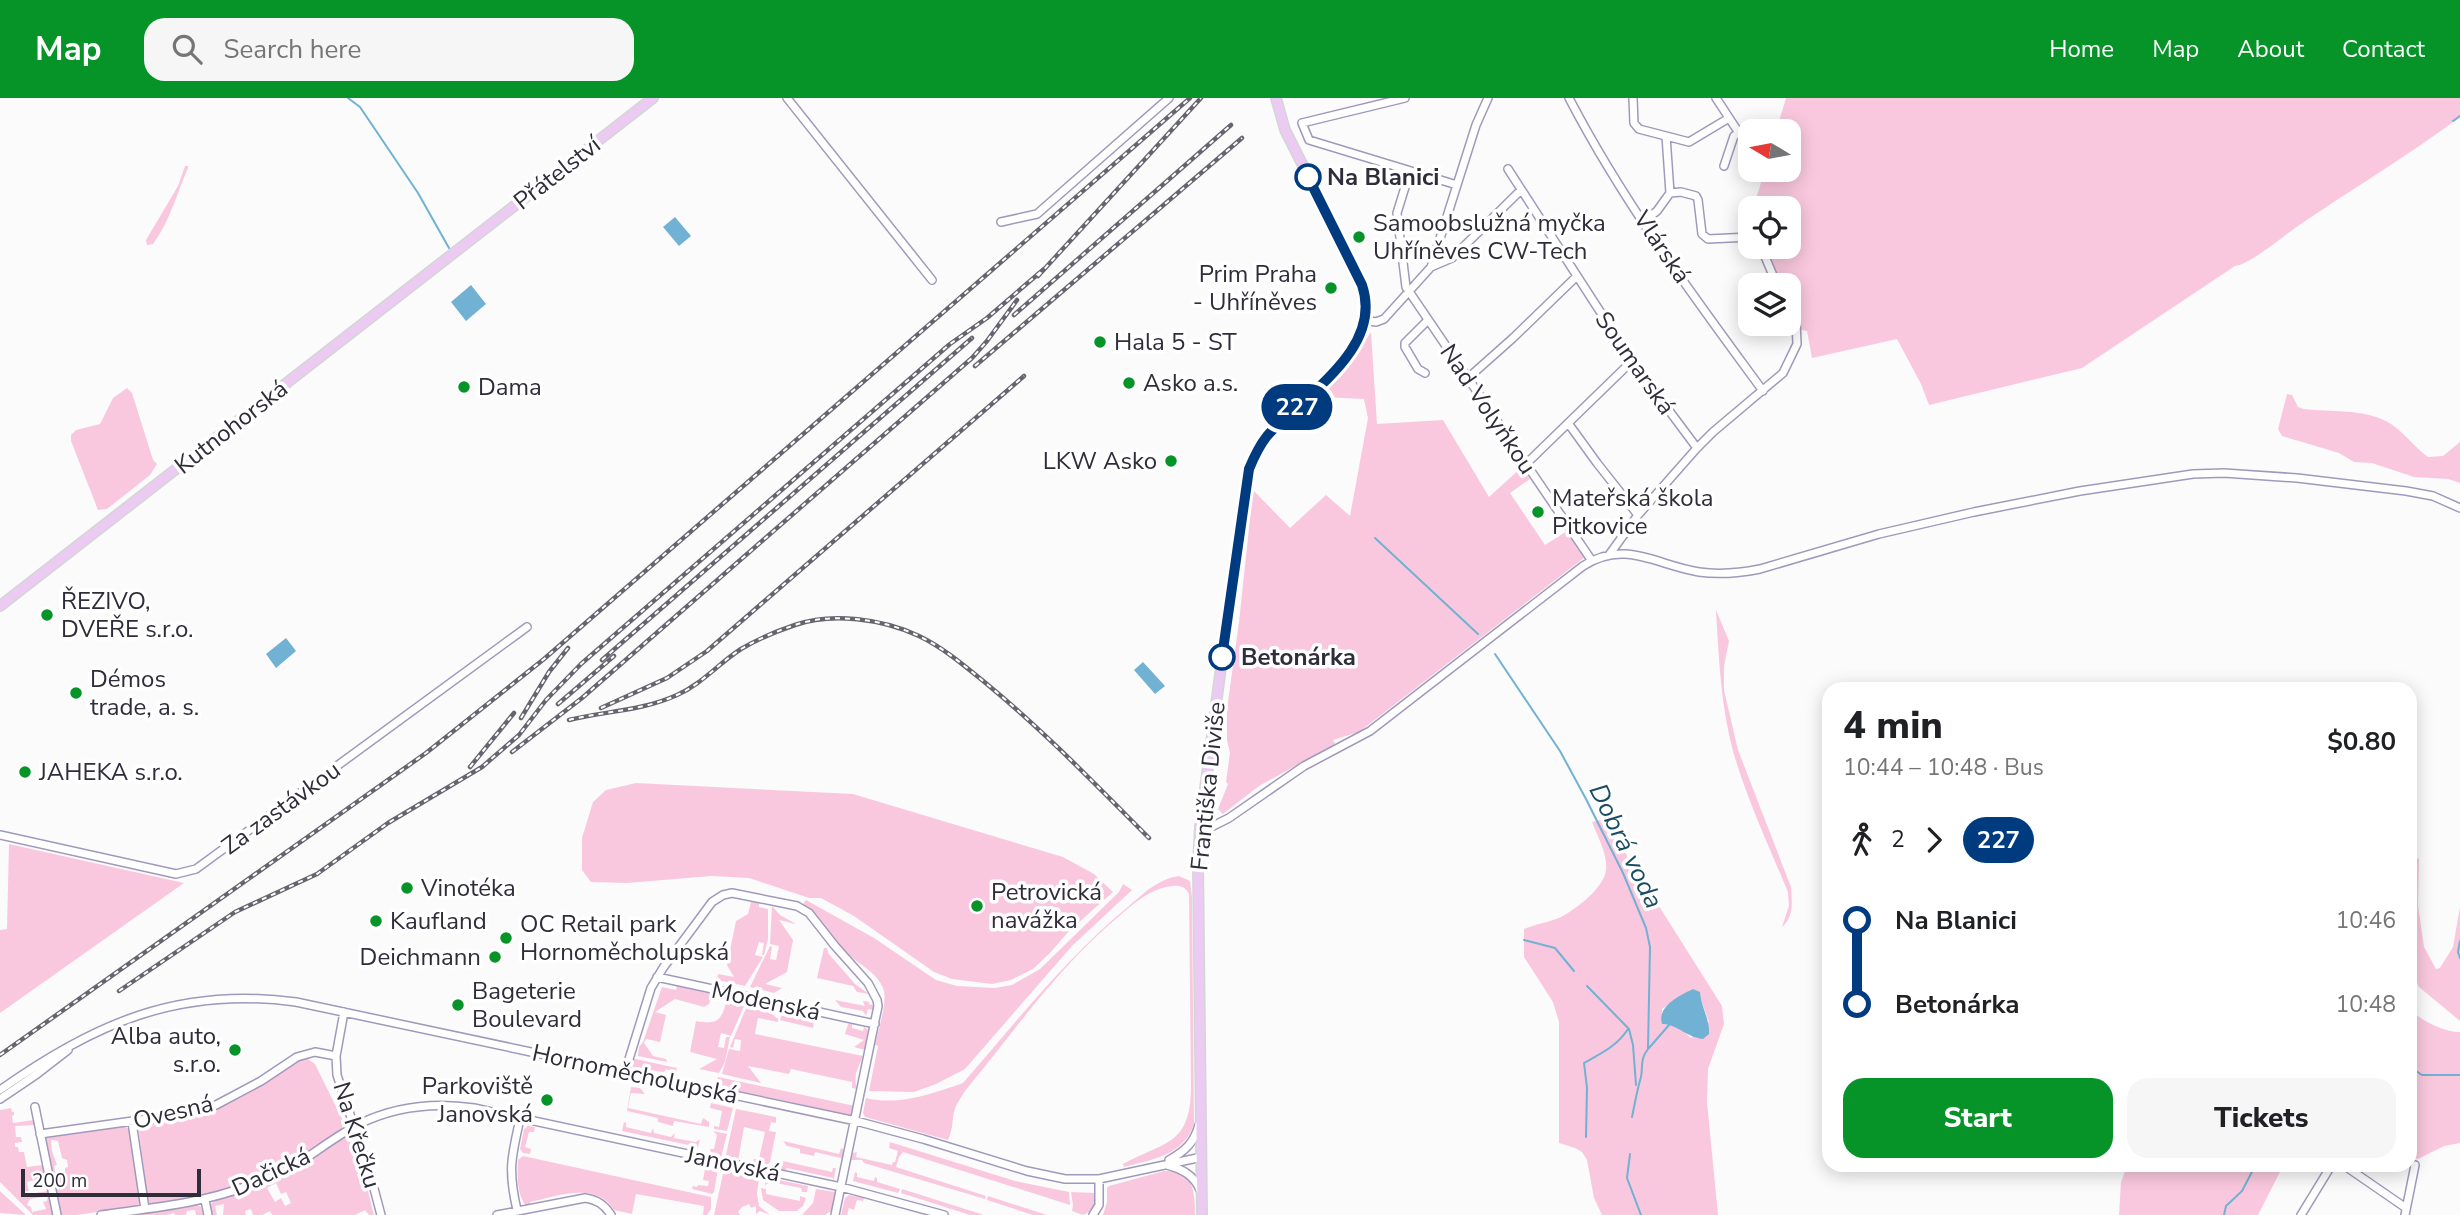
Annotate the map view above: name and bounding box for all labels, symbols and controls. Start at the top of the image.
search box [144,18,634,81]
text: Map [35,27,102,72]
icon: search [168,30,206,68]
text: Search here [224,32,361,67]
text: Home [2049,33,2114,65]
text: Map [2152,33,2199,65]
text: About [2237,33,2304,65]
text: Contact [2342,33,2425,65]
north arrow [1738,119,1801,182]
map controls [1738,119,1801,336]
street label: Přátelství [507,128,608,217]
place label: Na Blanici [1327,161,1439,193]
marker: Na Blanici [1295,164,1321,190]
button: locate [1738,196,1801,259]
street label: Vlárská [1626,204,1698,290]
place label: Samoobslužná myčka Uhříněves CW-Tech [1373,207,1606,267]
marker: Samoobslužná myčka Uhříněves CW-Tech [1351,229,1367,245]
place label: Prim Praha - Uhříněves [1193,258,1317,318]
button: layers [1738,273,1801,336]
marker: Prim Praha - Uhříněves [1323,280,1339,296]
street label: Soumarská [1588,305,1682,421]
place label: Hala 5 - ST [1114,326,1237,358]
marker: Hala 5 - ST [1092,334,1108,350]
street label: Nad Volyňkou [1433,338,1543,480]
place label: Asko a.s. [1143,367,1238,399]
place label: Dama [478,371,542,403]
street label: Kutnohorská [168,373,294,481]
marker: Asko a.s. [1121,375,1137,391]
marker: Dama [456,379,472,395]
line badge: 227 [1257,384,1337,430]
text: 227 [1275,391,1319,423]
place label: LKW Asko [1043,445,1157,477]
marker: LKW Asko [1163,453,1179,469]
place label: Mateřská škola Pitkovice [1552,482,1713,542]
marker: Mateřská škola Pitkovice [1530,504,1546,520]
place label: ŘEZIVO, DVEŘE s.r.o. [61,585,193,645]
marker: ŘEZIVO, DVEŘE s.r.o. [39,607,55,623]
place label: Betonárka [1241,641,1356,673]
marker: Betonárka [1209,644,1235,670]
place label: Démos trade, a. s. [90,663,199,723]
marker: Démos trade, a. s. [68,685,84,701]
street label: Františka Diviše [1183,700,1233,872]
text: 4 min [1843,700,1943,751]
text: $0.80 [2327,724,2396,759]
text: 10:44 – 10:48 · Bus [1843,752,2044,783]
street label: Za zastávkou [215,754,347,862]
place label: JAHEKA s.r.o. [38,756,183,788]
marker: JAHEKA s.r.o. [17,764,33,780]
water label: Dobrá voda [1581,778,1671,914]
icon: walk [1843,821,1881,859]
icon: forward [1915,821,1953,859]
text: 2 [1891,824,1905,855]
text: 227 [1977,824,2020,856]
place label: Vinotéka [420,872,516,904]
place label: Petrovická navážka [991,876,1102,936]
marker: Vinotéka [399,880,415,896]
marker: Petrovická navážka [969,898,985,914]
text: Na Blanici [1895,903,2017,938]
place label: Kaufland [390,905,487,937]
text: 10:46 [2336,905,2396,936]
place label: OC Retail park Hornoměcholupská [520,908,729,968]
marker: Kaufland [368,913,384,929]
marker: OC Retail park Hornoměcholupská [498,930,514,946]
place label: Deichmann [360,941,481,973]
marker: Deichmann [487,949,503,965]
street label: Modenská [709,974,823,1028]
place label: Bageterie Boulevard [472,975,582,1035]
text: Betonárka [1895,987,2019,1022]
text: 10:48 [2336,989,2396,1020]
marker: Bageterie Boulevard [450,997,466,1013]
place label: Alba auto, s.r.o. [111,1020,221,1080]
street label: Hornoměcholupská [529,1037,741,1111]
marker: Alba auto, s.r.o. [227,1042,243,1058]
place label: Parkoviště Janovská [422,1070,533,1130]
street label: Na Křečku [326,1078,388,1192]
button: Start [1843,1078,2113,1158]
button: Tickets [2127,1078,2396,1158]
street label: Ovesná [130,1087,216,1137]
marker: Parkoviště Janovská [539,1092,555,1108]
street label: Janovská [682,1138,783,1190]
street label: Dačická [227,1140,315,1204]
scale bar [21,1166,201,1198]
text: 200 m [32,1168,87,1194]

